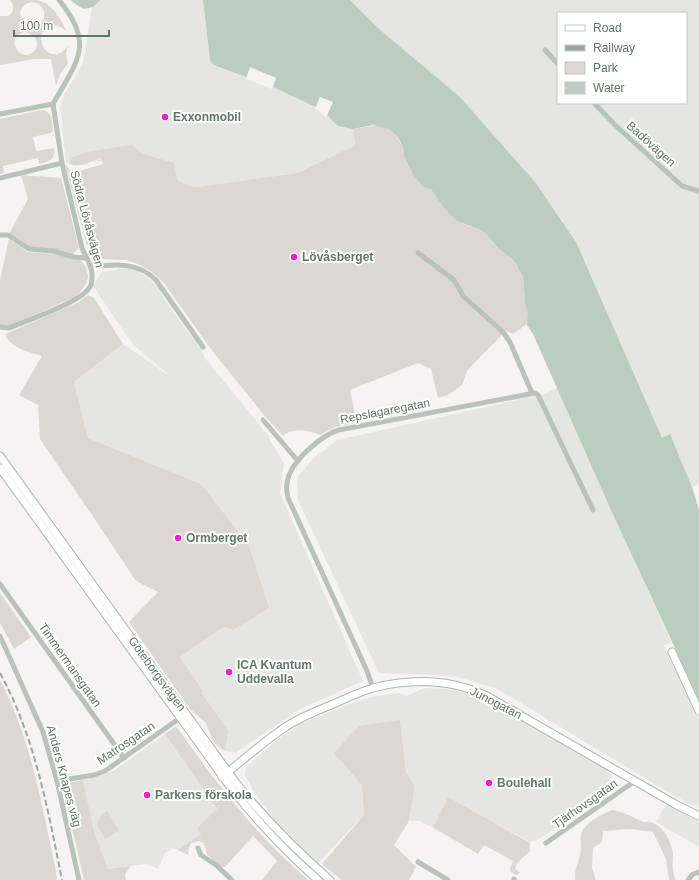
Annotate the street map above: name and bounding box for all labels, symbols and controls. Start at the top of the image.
scale bar [14,12,109,38]
legend [557,12,687,104]
text: 100 m [20,19,53,33]
text: Road [593,21,622,35]
text: Railway [593,41,635,55]
text: Park [593,61,619,75]
text: Water [593,81,625,95]
place label: Exxonmobil [173,110,241,124]
marker: Exxonmobil [160,112,170,122]
street label: Badövägen [624,118,678,170]
street label: Södra Lövåsvägen [67,169,107,269]
place label: Lövåsberget [302,250,373,264]
marker: Lövåsberget [289,252,299,262]
street label: Repslagaregatan [339,395,431,427]
place label: Ormberget [186,531,247,545]
marker: Ormberget [173,533,183,543]
street label: Timmermansgatan [36,620,104,710]
street label: Göteborgsvägen [125,634,189,714]
place label: ICA Kvantum Uddevalla [237,658,312,686]
marker: ICA Kvantum Uddevalla [224,667,234,677]
street label: Junogatan [468,684,524,722]
street label: Matrosgatan [94,719,158,767]
street label: Anders Knapes väg [44,724,84,828]
place label: Boulehall [497,776,551,790]
street label: Tjärhovsgatan [550,776,620,832]
marker: Boulehall [484,778,494,788]
place label: Parkens förskola [155,788,252,802]
marker: Parkens förskola [142,790,152,800]

